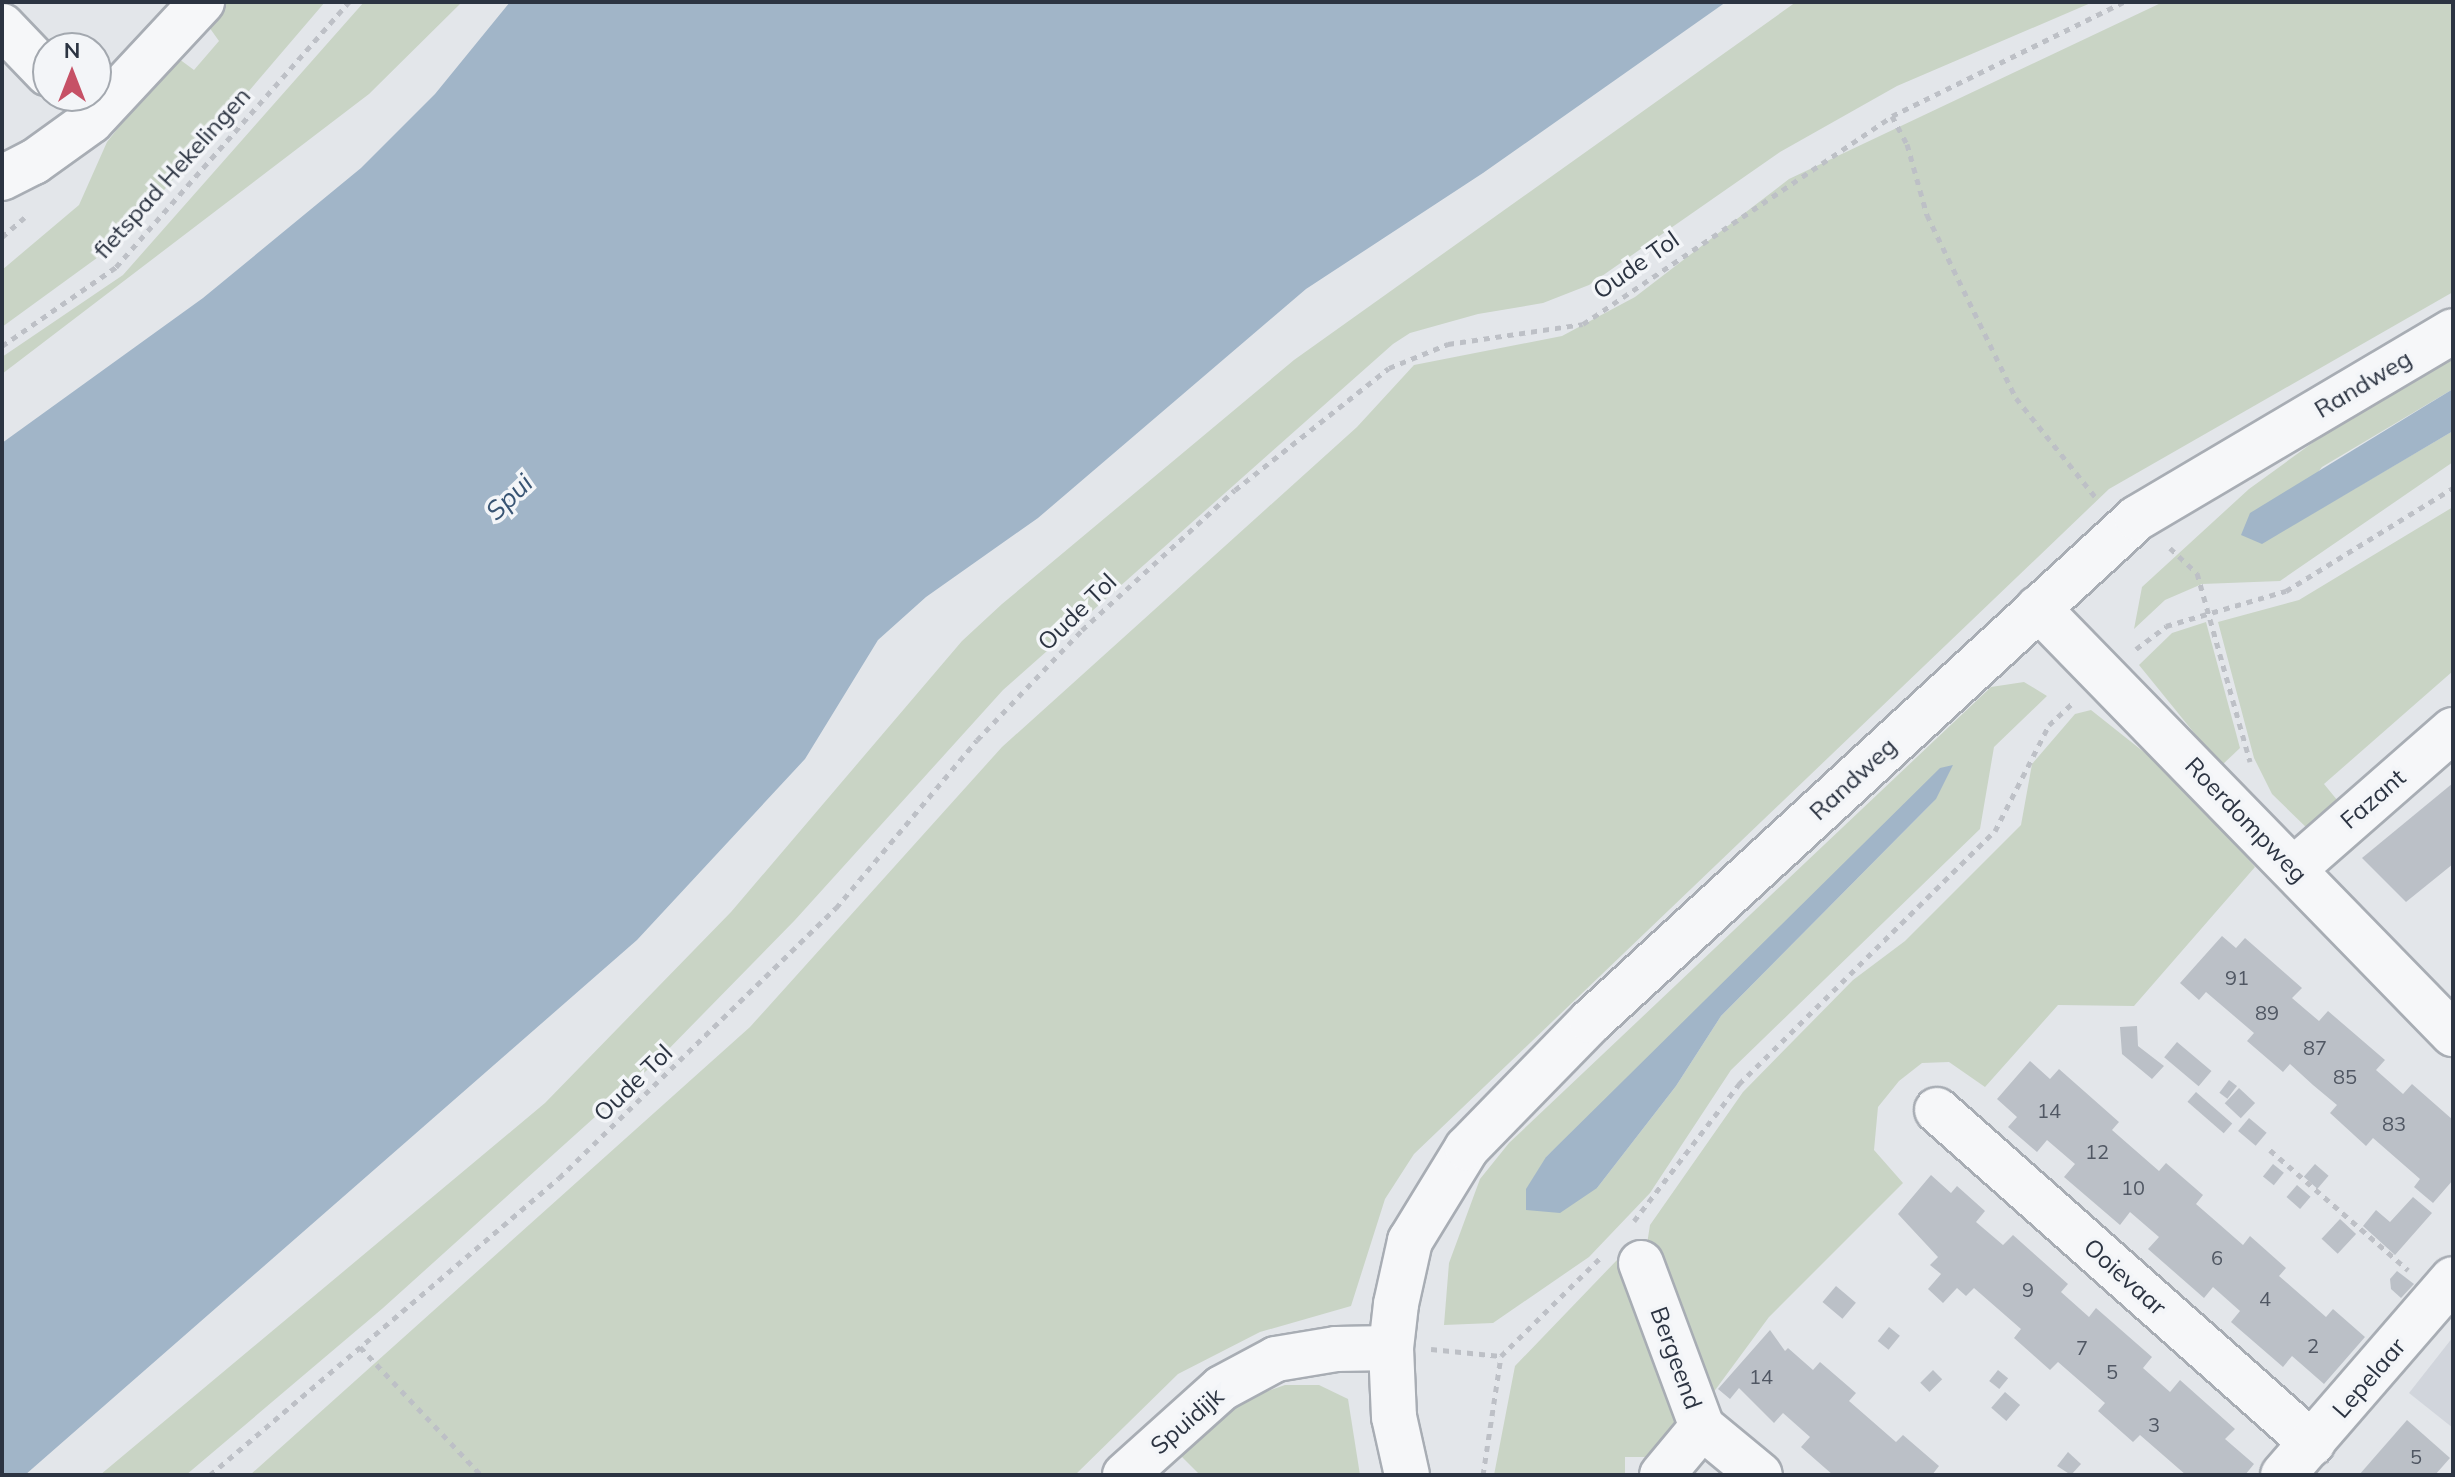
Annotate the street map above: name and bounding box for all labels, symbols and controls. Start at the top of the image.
north arrow [32,32,112,112]
text: N [64,36,80,64]
street label: fietspad Hekelingen [88,82,256,264]
street label: Oude Tol [1588,225,1684,305]
street label: Randweg [2309,344,2417,424]
water label: Spui [479,467,539,527]
street label: Oude Tol [1032,568,1122,656]
street label: Randweg [1804,732,1902,826]
street label: Roerdompweg [2179,751,2313,889]
street label: Fazant [2335,763,2411,835]
house number: 91 [2225,965,2249,989]
house number: 89 [2255,1000,2279,1024]
house number: 87 [2303,1035,2327,1059]
street label: Oude Tol [588,1039,678,1127]
house number: 85 [2333,1064,2357,1088]
house number: 14 [2037,1098,2061,1122]
house number: 83 [2382,1111,2406,1135]
house number: 12 [2085,1139,2109,1163]
house number: 10 [2121,1175,2145,1199]
street label: Ooievaar [2078,1233,2172,1321]
house number: 6 [2211,1245,2223,1269]
house number: 9 [2022,1277,2034,1301]
house number: 4 [2259,1286,2271,1310]
street label: Bergeend [1644,1303,1708,1413]
street label: Lepelaar [2326,1332,2412,1424]
house number: 2 [2307,1333,2319,1357]
house number: 7 [2076,1335,2088,1359]
house number: 5 [2106,1359,2118,1383]
house number: 14 [1749,1364,1773,1388]
street label: Spuidijk [1145,1382,1229,1460]
house number: 3 [2148,1412,2160,1436]
house number: 5 [2410,1444,2422,1468]

